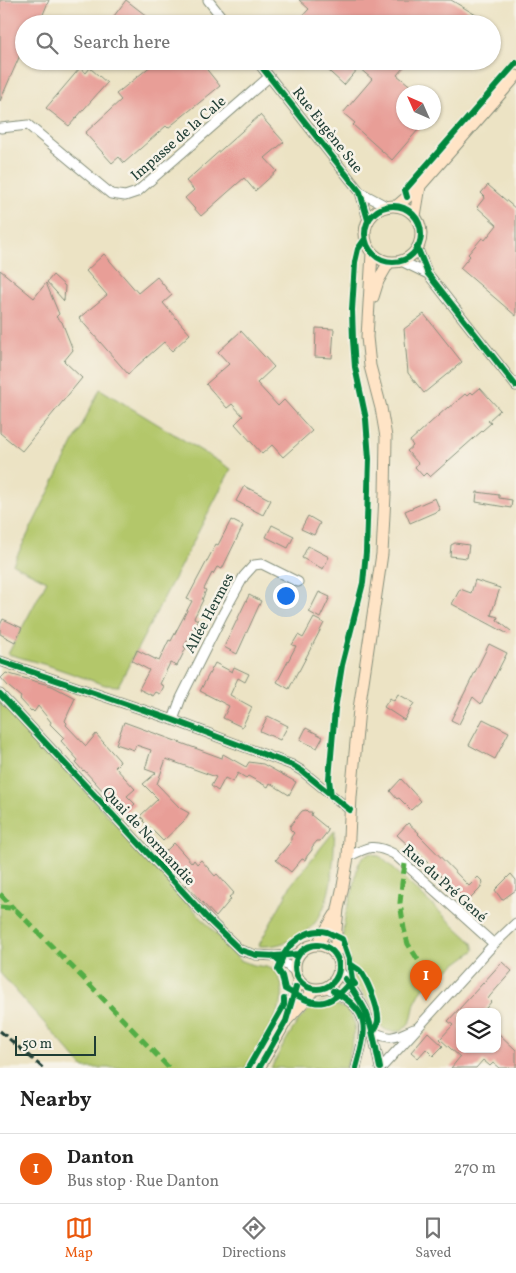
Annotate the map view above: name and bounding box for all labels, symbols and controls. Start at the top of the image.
search box [15,15,501,70]
icon: search [33,29,61,57]
text: Search here [73,30,170,56]
street label: Rue Eugène Sue [287,83,367,178]
north arrow [396,85,441,130]
street label: Impasse de la Cale [127,92,231,186]
street label: Allée Hermes [180,570,240,658]
your location [273,583,299,609]
street label: Quai de Normandie [97,783,199,891]
street label: Rue du Pré Gené [397,840,491,928]
pin: 1 [410,960,442,1001]
map controls [456,1008,501,1053]
button: layers [456,1008,501,1053]
scale bar [15,1033,96,1056]
text: 50 m [22,1035,52,1054]
text: Nearby [20,1086,91,1115]
text: Danton [67,1145,134,1171]
text: 1 [33,1158,39,1180]
text: 270 m [454,1158,496,1180]
text: Bus stop · Rue Danton [67,1171,219,1193]
tab: Map [65,1214,93,1263]
tab: Directions [222,1214,286,1263]
tab: Saved [415,1214,451,1263]

